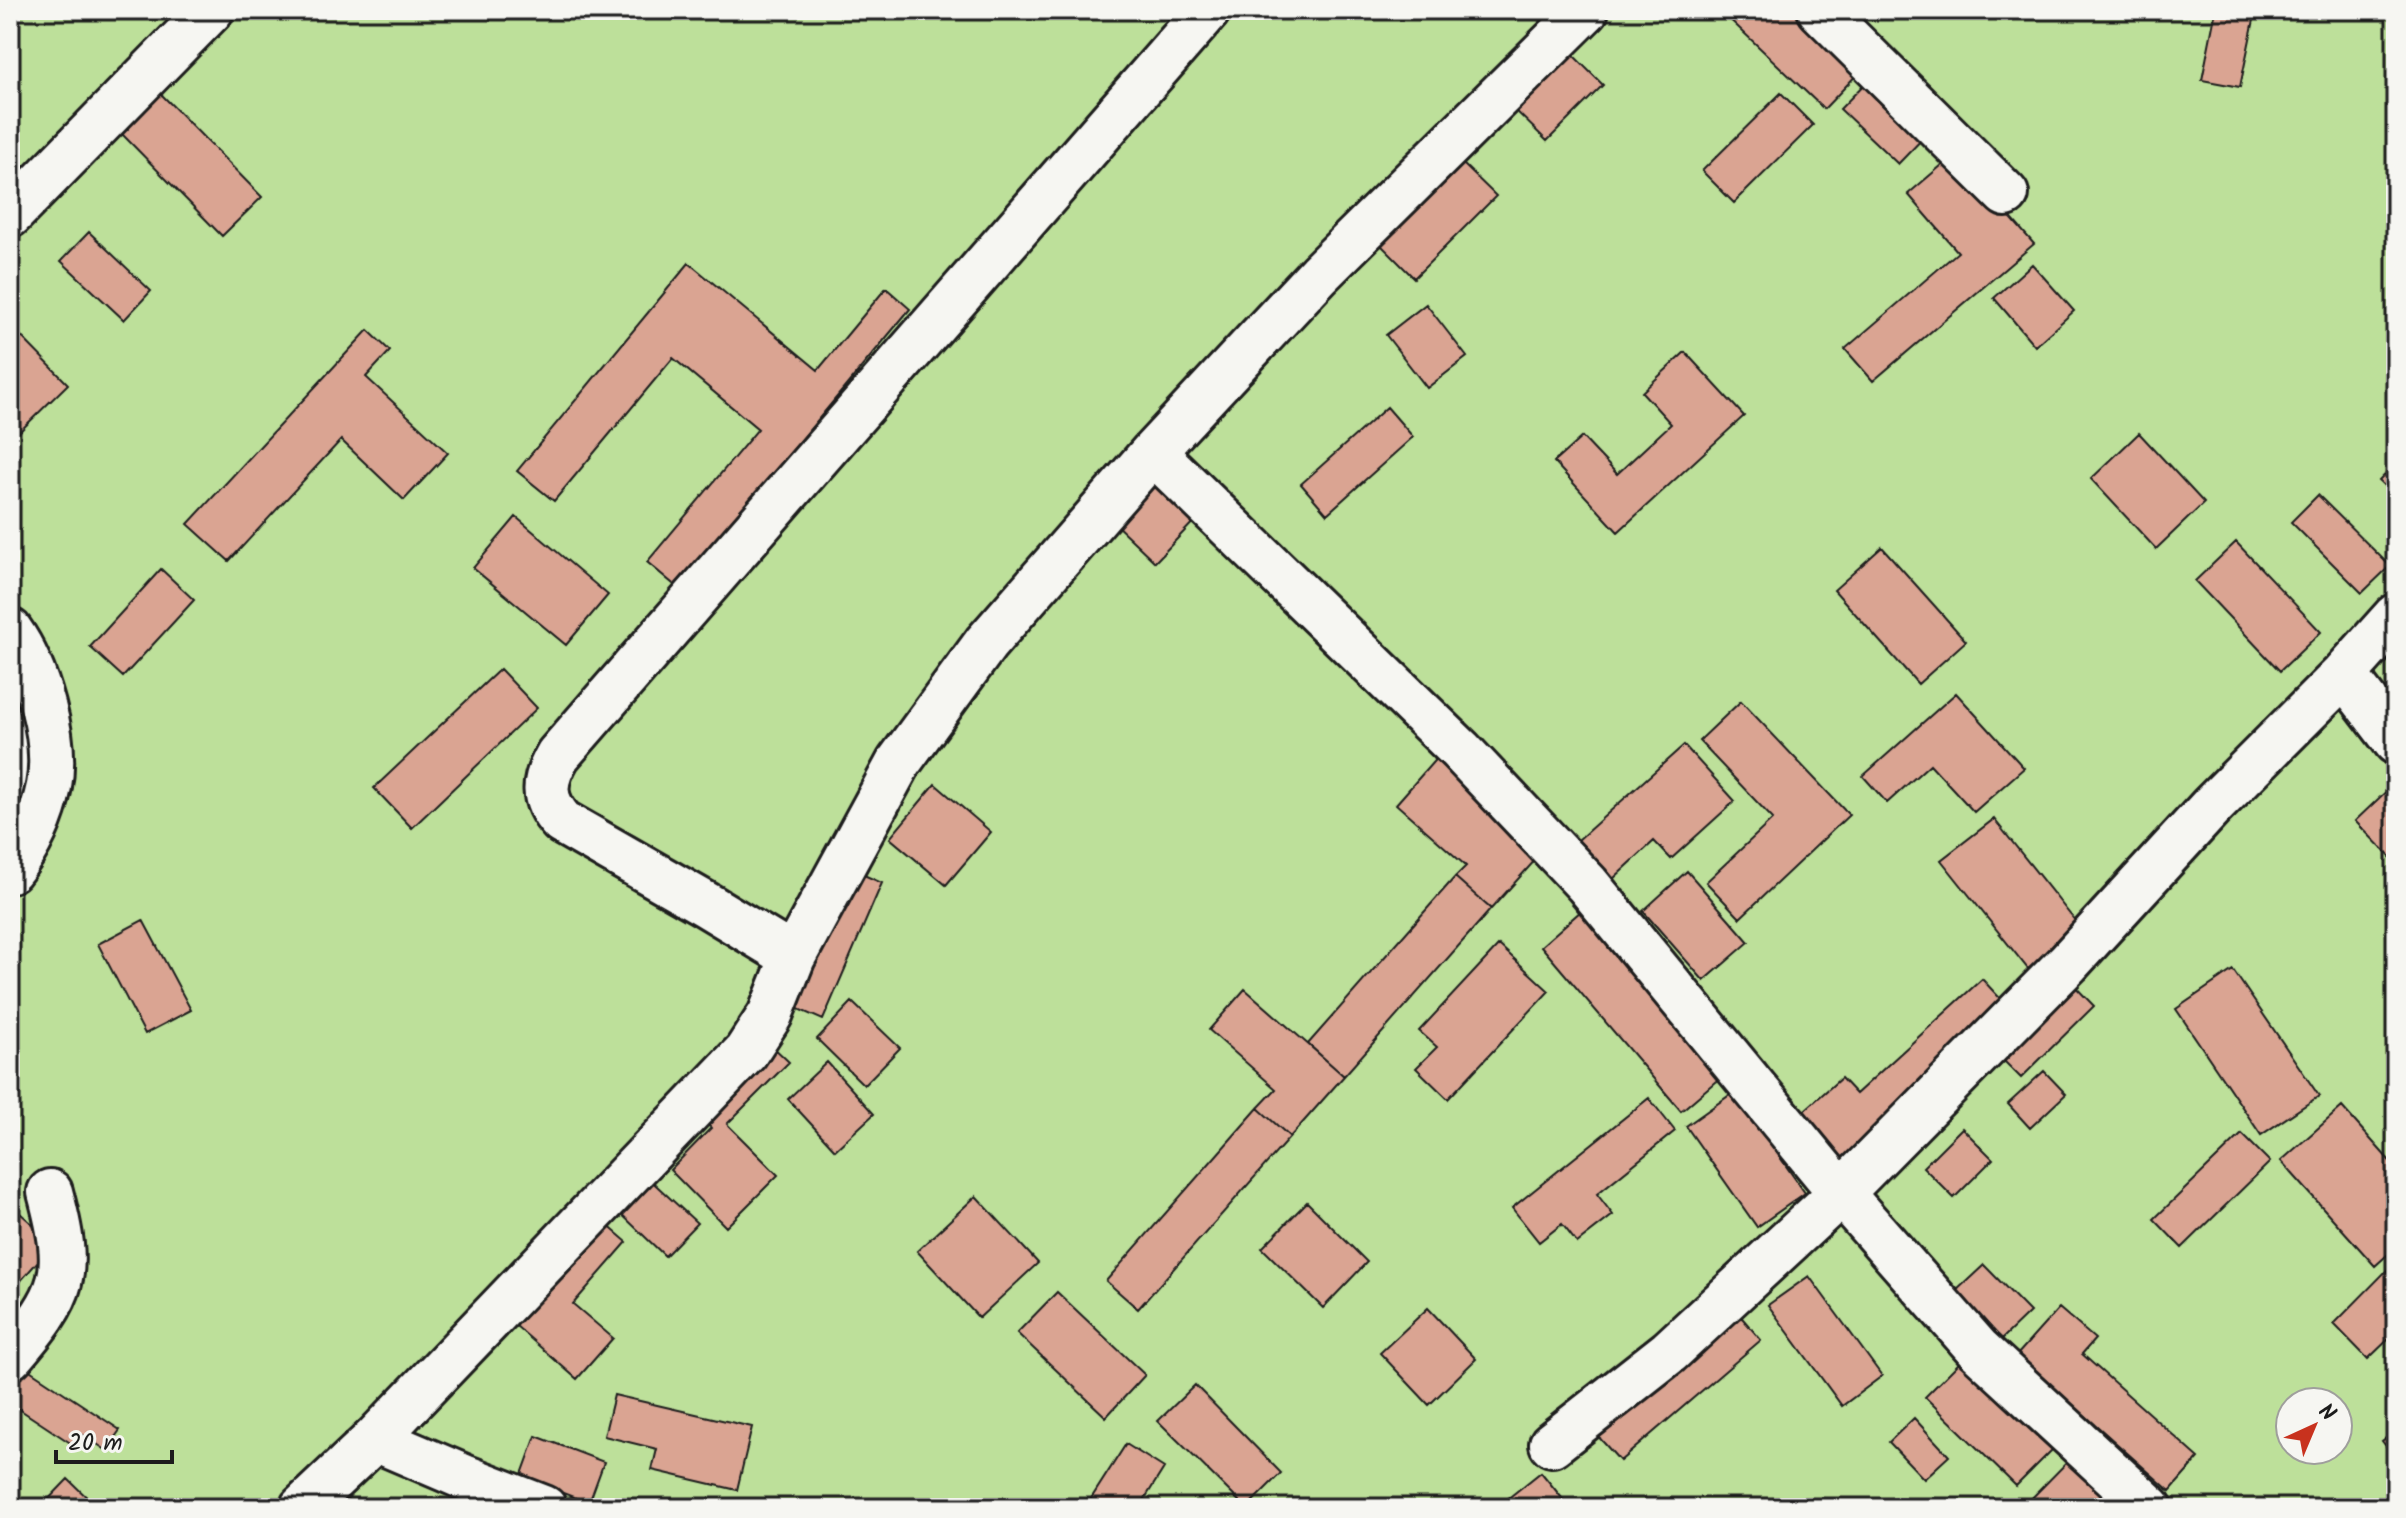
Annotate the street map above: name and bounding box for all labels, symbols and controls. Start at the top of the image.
north arrow [2274,1386,2354,1466]
text: N [2309,1396,2343,1431]
scale bar [56,1414,172,1464]
text: 20 m [68,1424,123,1463]

